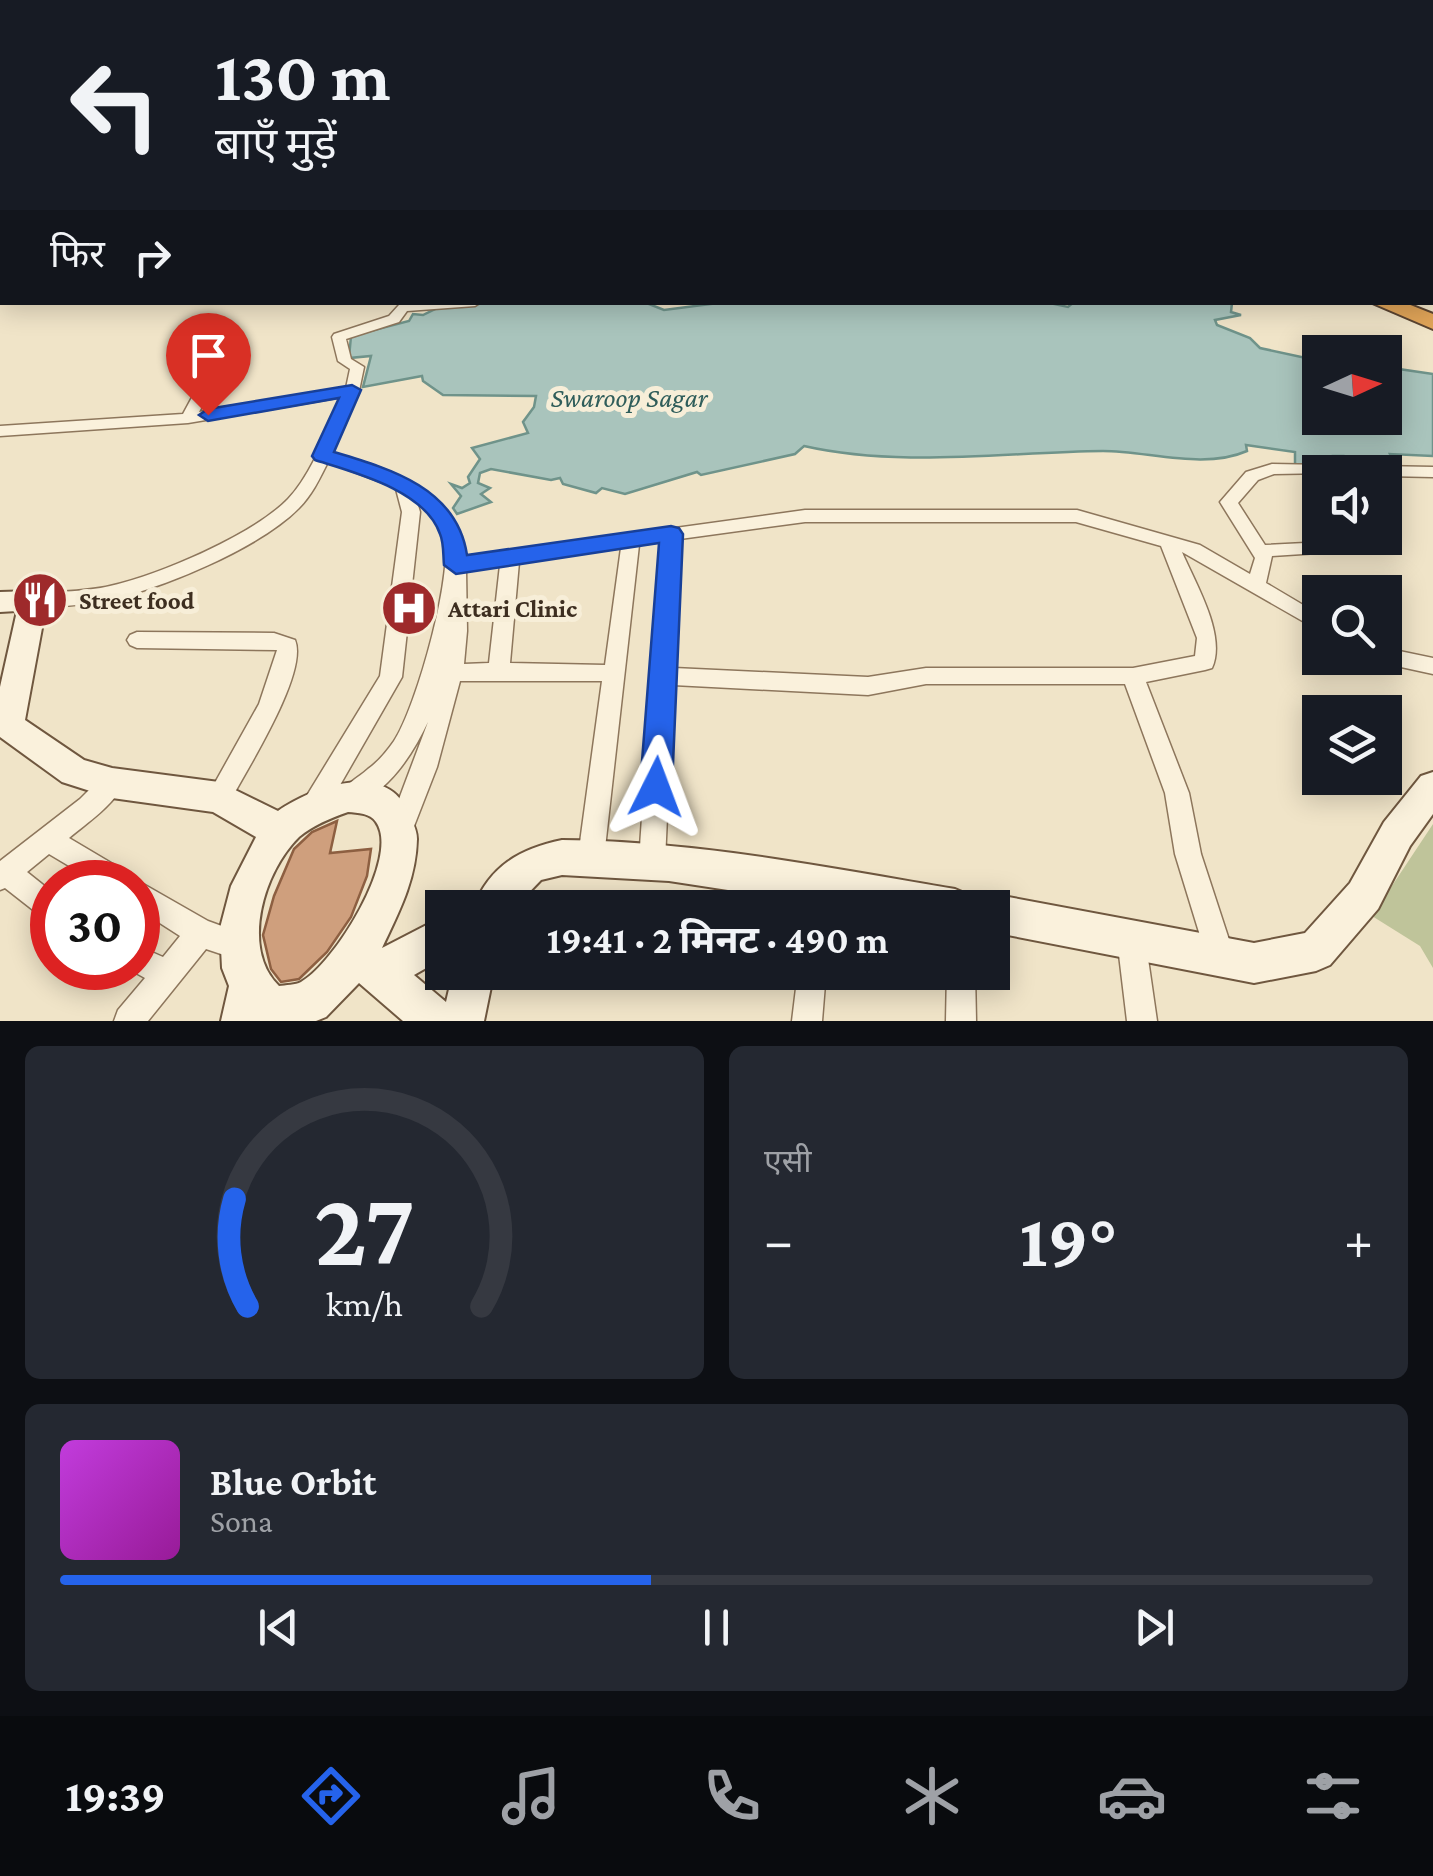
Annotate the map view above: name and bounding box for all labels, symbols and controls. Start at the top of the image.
text: 130 m [215,37,391,115]
icon: left [50,40,180,170]
text: बाएँ मुड़ें [215,119,337,169]
icon: right [125,230,180,285]
text: फिर [50,233,105,275]
pin [166,313,251,416]
icon: arrive [181,328,236,383]
north arrow [1302,335,1402,435]
map controls [1302,335,1402,795]
water label: Swaroop Sagar [550,382,709,413]
button: sound [1302,455,1402,555]
restaurant icon: Street food [10,570,70,630]
button: search [1302,575,1402,675]
hospital icon: Attari Clinic [379,578,439,638]
place label: Street food [79,587,195,614]
place label: Attari Clinic [447,595,577,622]
button: layers [1302,695,1402,795]
position arrow [604,735,708,839]
speed limit sign: 30 [30,860,160,990]
text: 19:41 · 2 मिनट · 490 m [547,919,888,961]
text: एसी [764,1143,812,1179]
text: 27 [314,1171,415,1286]
text: 19° [1019,1199,1118,1282]
text: − [764,1210,793,1271]
text: + [1344,1210,1373,1271]
text: km/h [326,1284,403,1324]
text: Blue Orbit [210,1461,377,1503]
text: Sona [210,1503,273,1539]
icon: previous [251,1600,306,1655]
icon: pause [689,1600,744,1655]
icon: next [1127,1600,1182,1655]
icon: directions [296,1761,366,1831]
icon: music [496,1761,566,1831]
icon: phone [697,1761,767,1831]
icon: climate [897,1761,967,1831]
icon: car [1097,1761,1167,1831]
icon: filters [1298,1761,1368,1831]
text: 19:39 [65,1771,166,1821]

